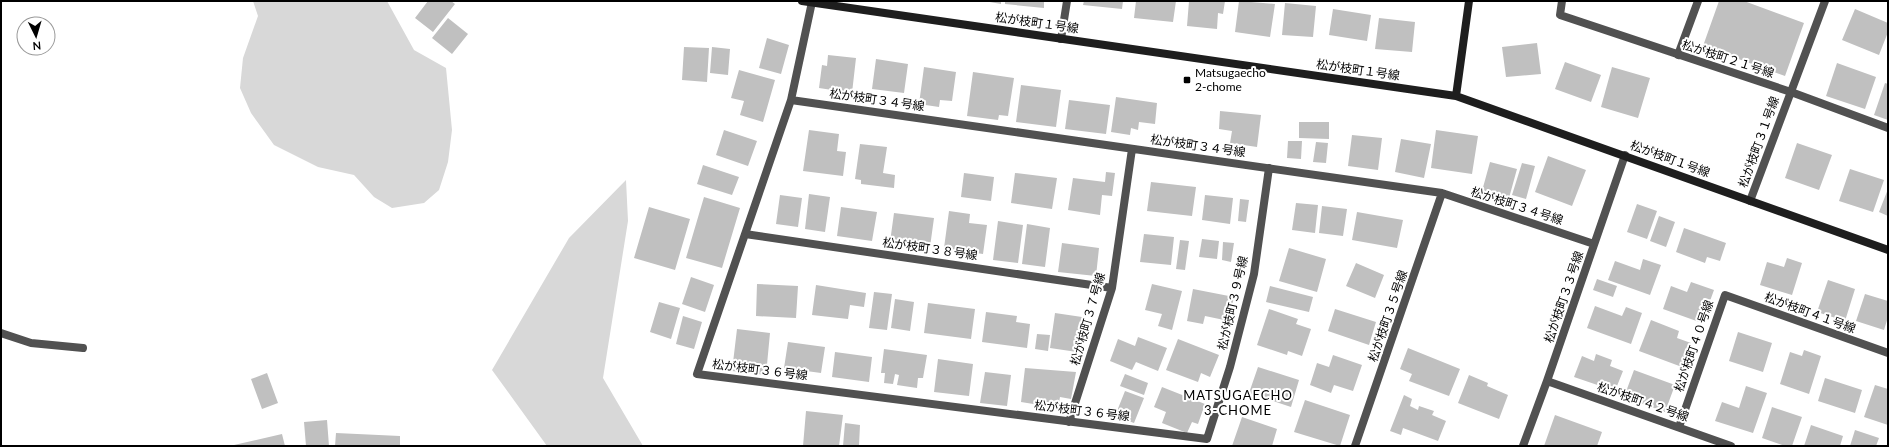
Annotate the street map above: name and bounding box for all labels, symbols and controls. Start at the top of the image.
street label: 松が枝町１号線 [994,9,1080,36]
north arrow [16,16,56,56]
street label: 松が枝町２１号線 [1680,37,1776,80]
text: N [32,40,42,53]
street label: 松が枝町１号線 [1315,56,1401,83]
place label: Matsugaecho 2-chome [1195,65,1266,94]
marker: Matsugaecho 2-chome [1182,75,1192,85]
street label: 松が枝町３４号線 [828,85,926,114]
street label: 松が枝町３１号線 [1735,94,1782,190]
street label: 松が枝町３４号線 [1149,131,1247,160]
street label: 松が枝町１号線 [1628,137,1712,180]
street label: 松が枝町３４号線 [1469,184,1565,227]
street label: 松が枝町３８号線 [881,234,979,263]
street label: 松が枝町３３号線 [1541,249,1586,345]
street label: 松が枝町３９号線 [1214,254,1251,351]
street label: 松が枝町３５号線 [1365,268,1410,364]
street label: 松が枝町３７号線 [1067,271,1108,367]
street label: 松が枝町４１号線 [1762,289,1858,336]
street label: 松が枝町４０号線 [1671,298,1716,394]
street label: 松が枝町３６号線 [711,356,809,383]
street label: 松が枝町４２号線 [1595,379,1691,424]
district label: MATSUGAECHO 3-CHOME [1183,387,1293,418]
street label: 松が枝町３６号線 [1033,397,1131,424]

